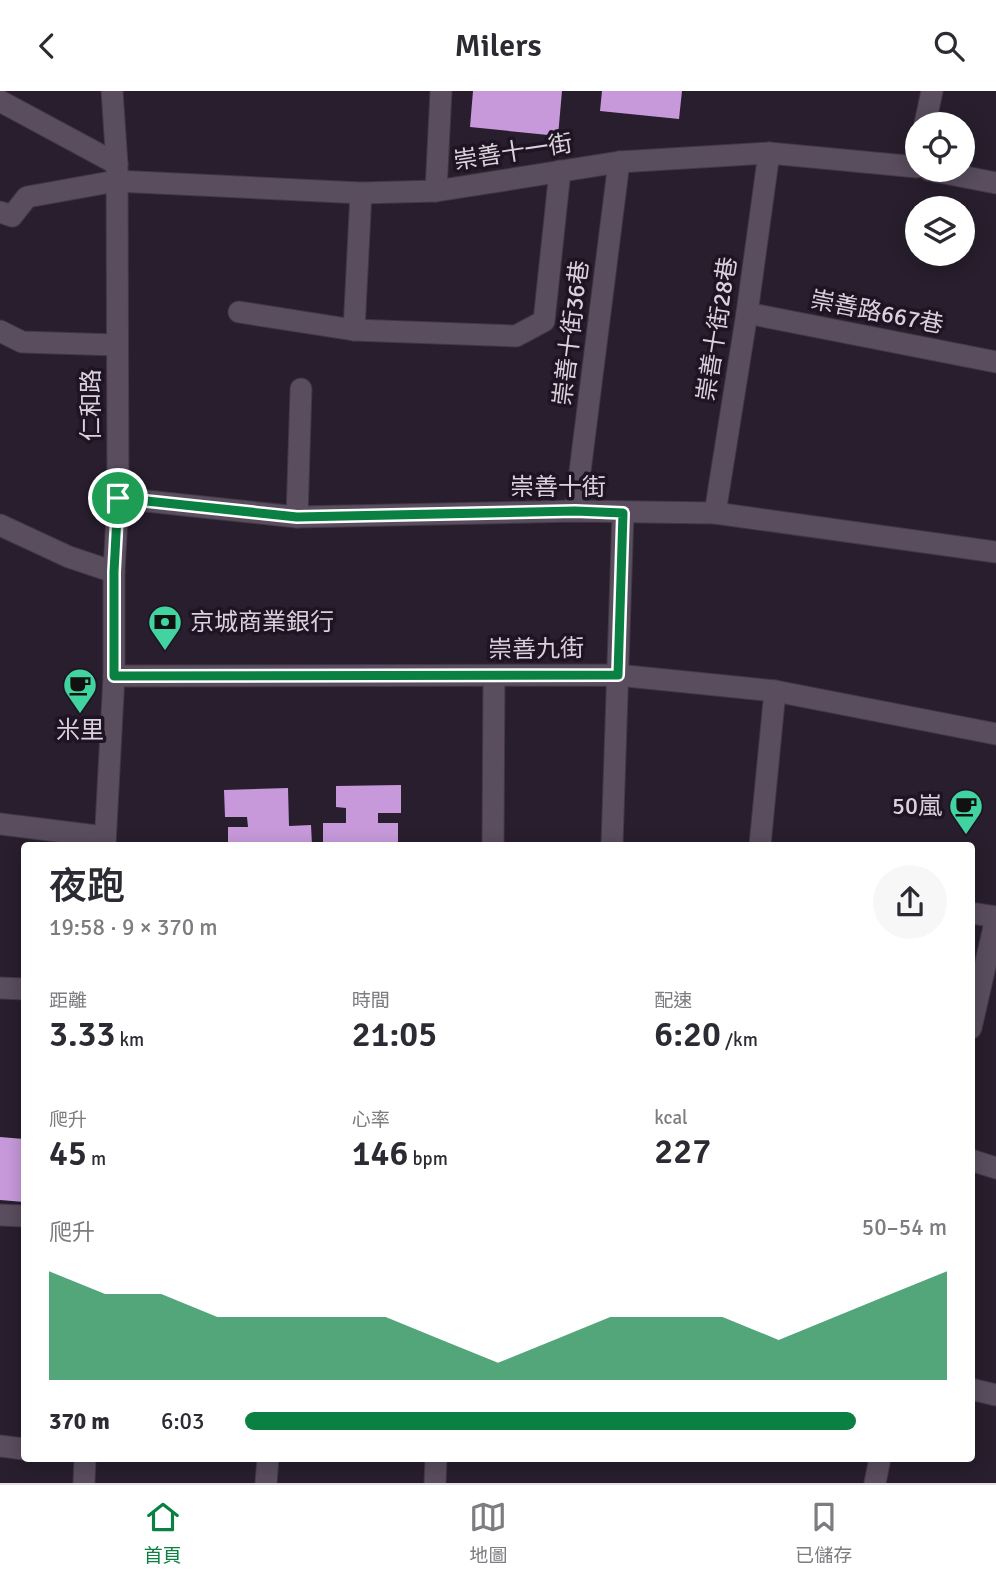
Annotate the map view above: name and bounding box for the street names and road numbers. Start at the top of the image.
street label: 崇善十一街 [451,128,575,176]
street label: 崇善十街28巷 [691,255,743,403]
street label: 崇善十街36巷 [547,259,595,407]
street label: 崇善路667巷 [808,284,946,340]
street label: 仁和路 [76,369,106,441]
street label: 崇善十街 [510,472,606,502]
street label: 崇善九街 [488,633,584,665]

